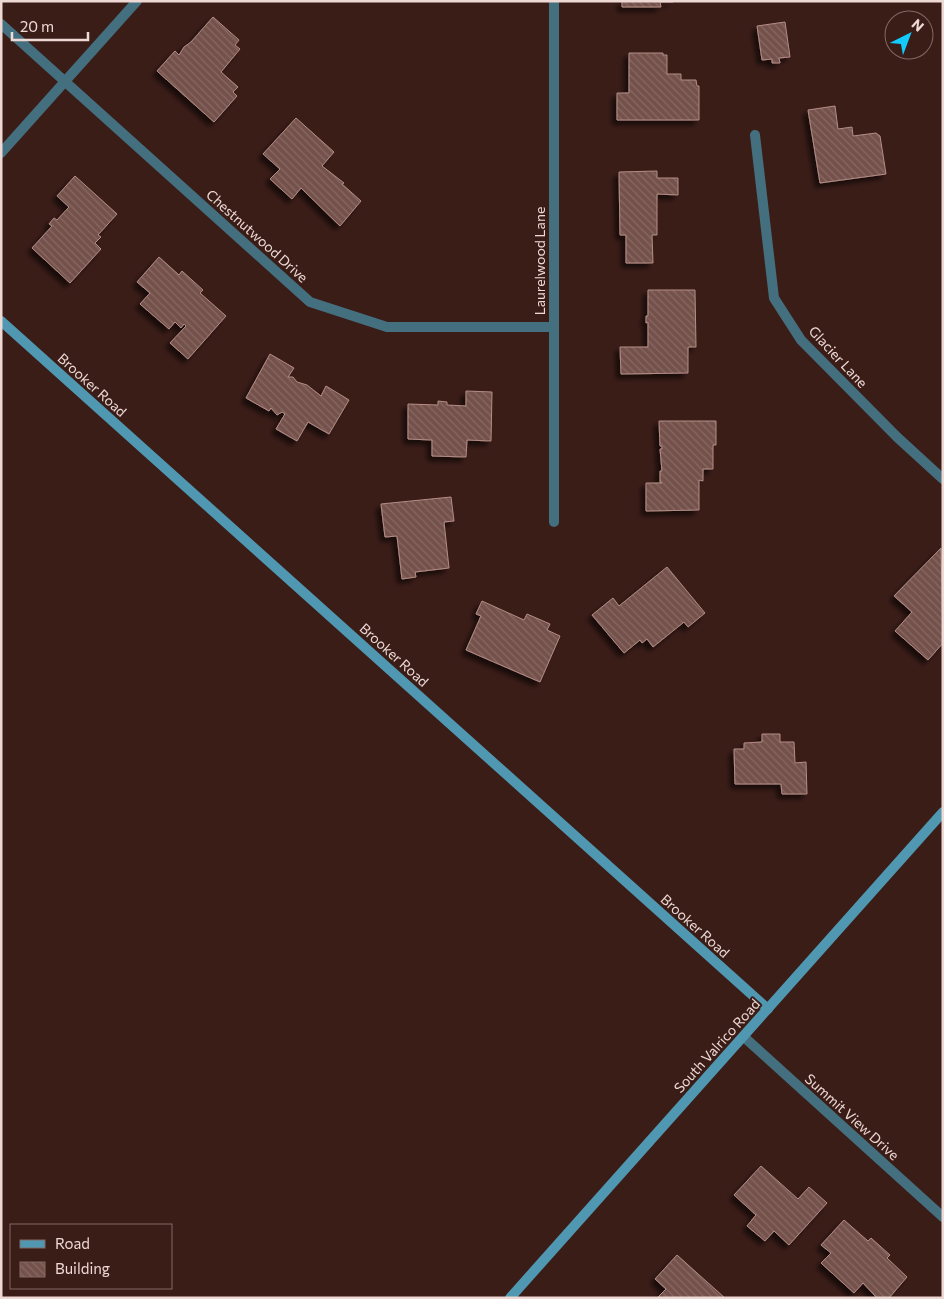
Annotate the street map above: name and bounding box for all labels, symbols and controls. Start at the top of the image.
scale bar [12,10,89,42]
north arrow [884,10,934,60]
text: N [908,15,928,35]
text: 20 m [20,17,54,35]
street label: Chestnutwood Drive [203,186,312,286]
street label: Laurelwood Lane [531,207,548,315]
street label: Glacier Lane [806,322,871,391]
street label: Brooker Road [54,349,130,420]
street label: Brooker Road [356,619,432,690]
street label: Brooker Road [657,890,733,961]
street label: South Valrico Road [670,995,763,1096]
street label: Summit View Drive [802,1070,903,1163]
legend [10,1224,172,1289]
text: Road [55,1234,90,1252]
text: Building [55,1259,110,1277]

